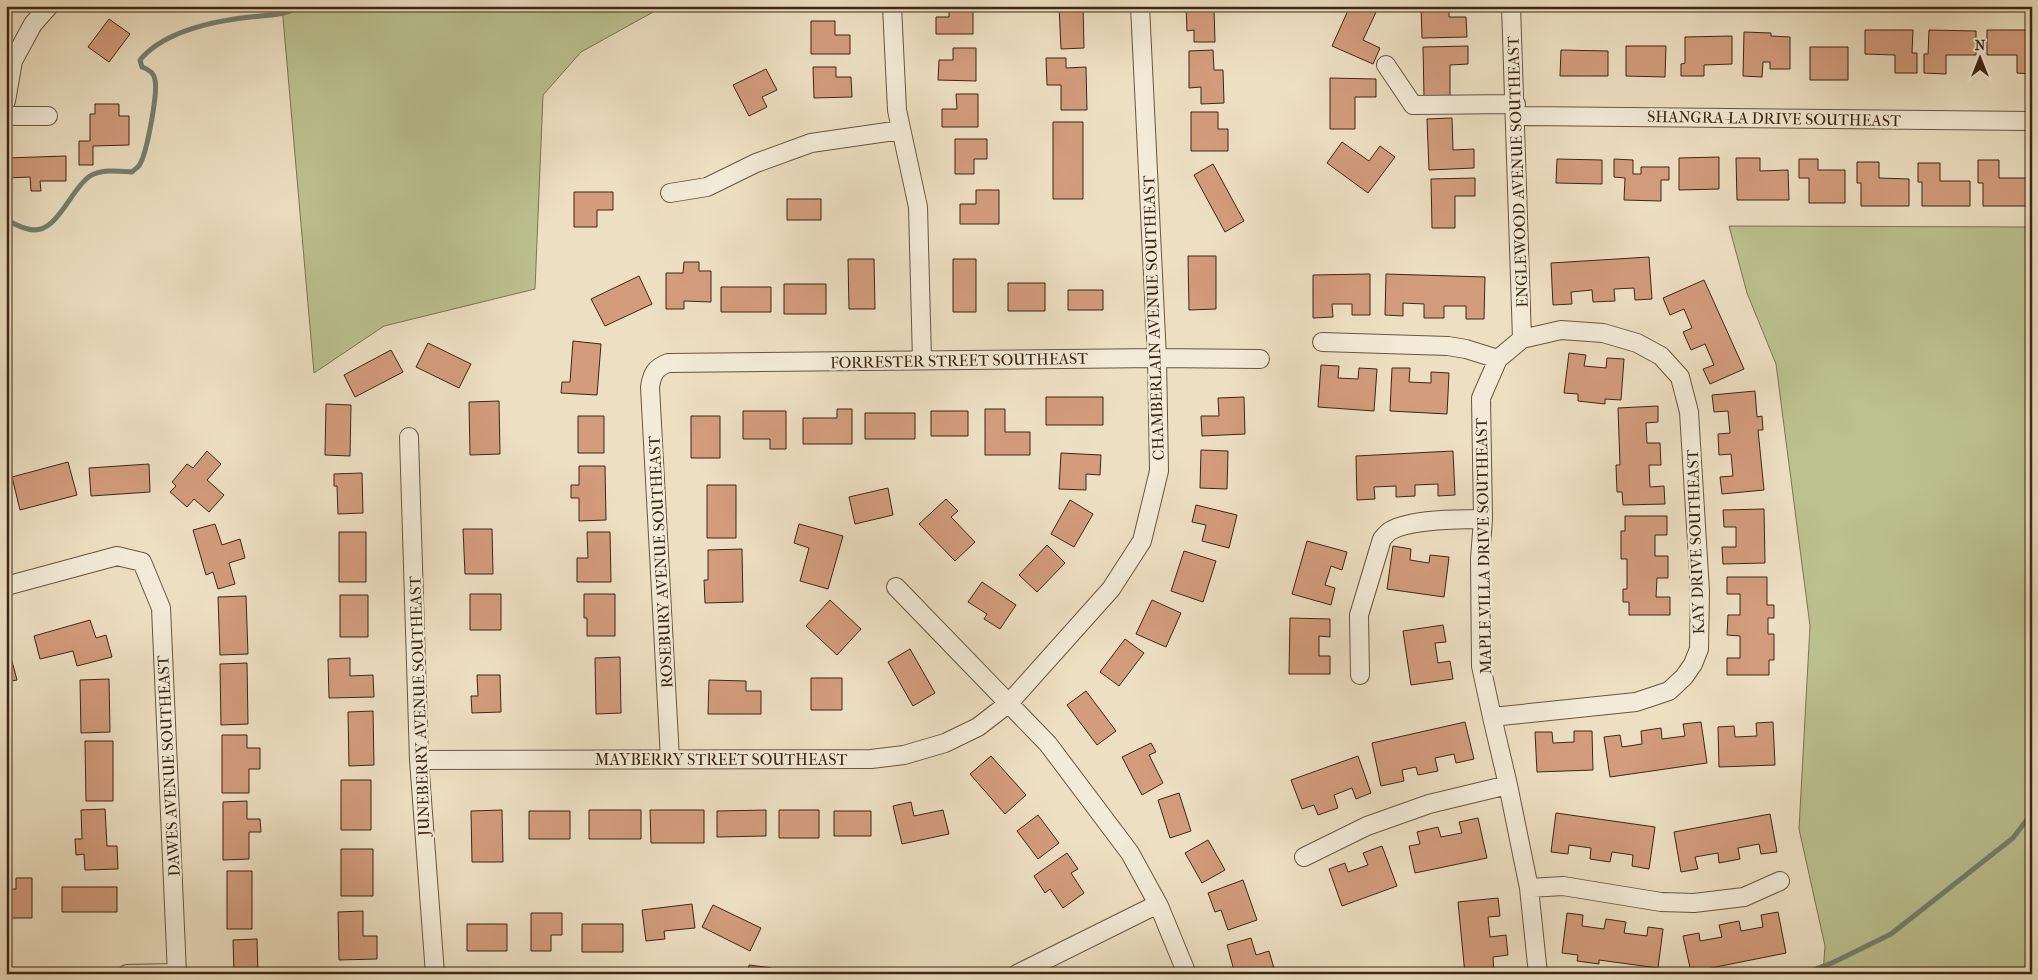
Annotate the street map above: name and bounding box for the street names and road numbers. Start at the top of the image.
street label: ENGLEWOOD AVENUE SOUTHEAST [1503,36,1532,308]
street label: SHANGRA-LA DRIVE SOUTHEAST [1647,107,1901,130]
street label: CHAMBERLAIN AVENUE SOUTHEAST [1139,175,1168,461]
street label: FORRESTER STREET SOUTHEAST [830,349,1088,372]
street label: MAPLE VILLA DRIVE SOUTHEAST [1472,417,1495,674]
street label: ROSEBURY AVENUE SOUTHEAST [644,435,677,689]
street label: KAY DRIVE SOUTHEAST [1683,449,1708,635]
street label: JUNEBERRY AVENUE SOUTHEAST [405,575,434,838]
street label: DAWES AVENUE SOUTHEAST [153,655,184,877]
street label: MAYBERRY STREET SOUTHEAST [595,750,847,769]

